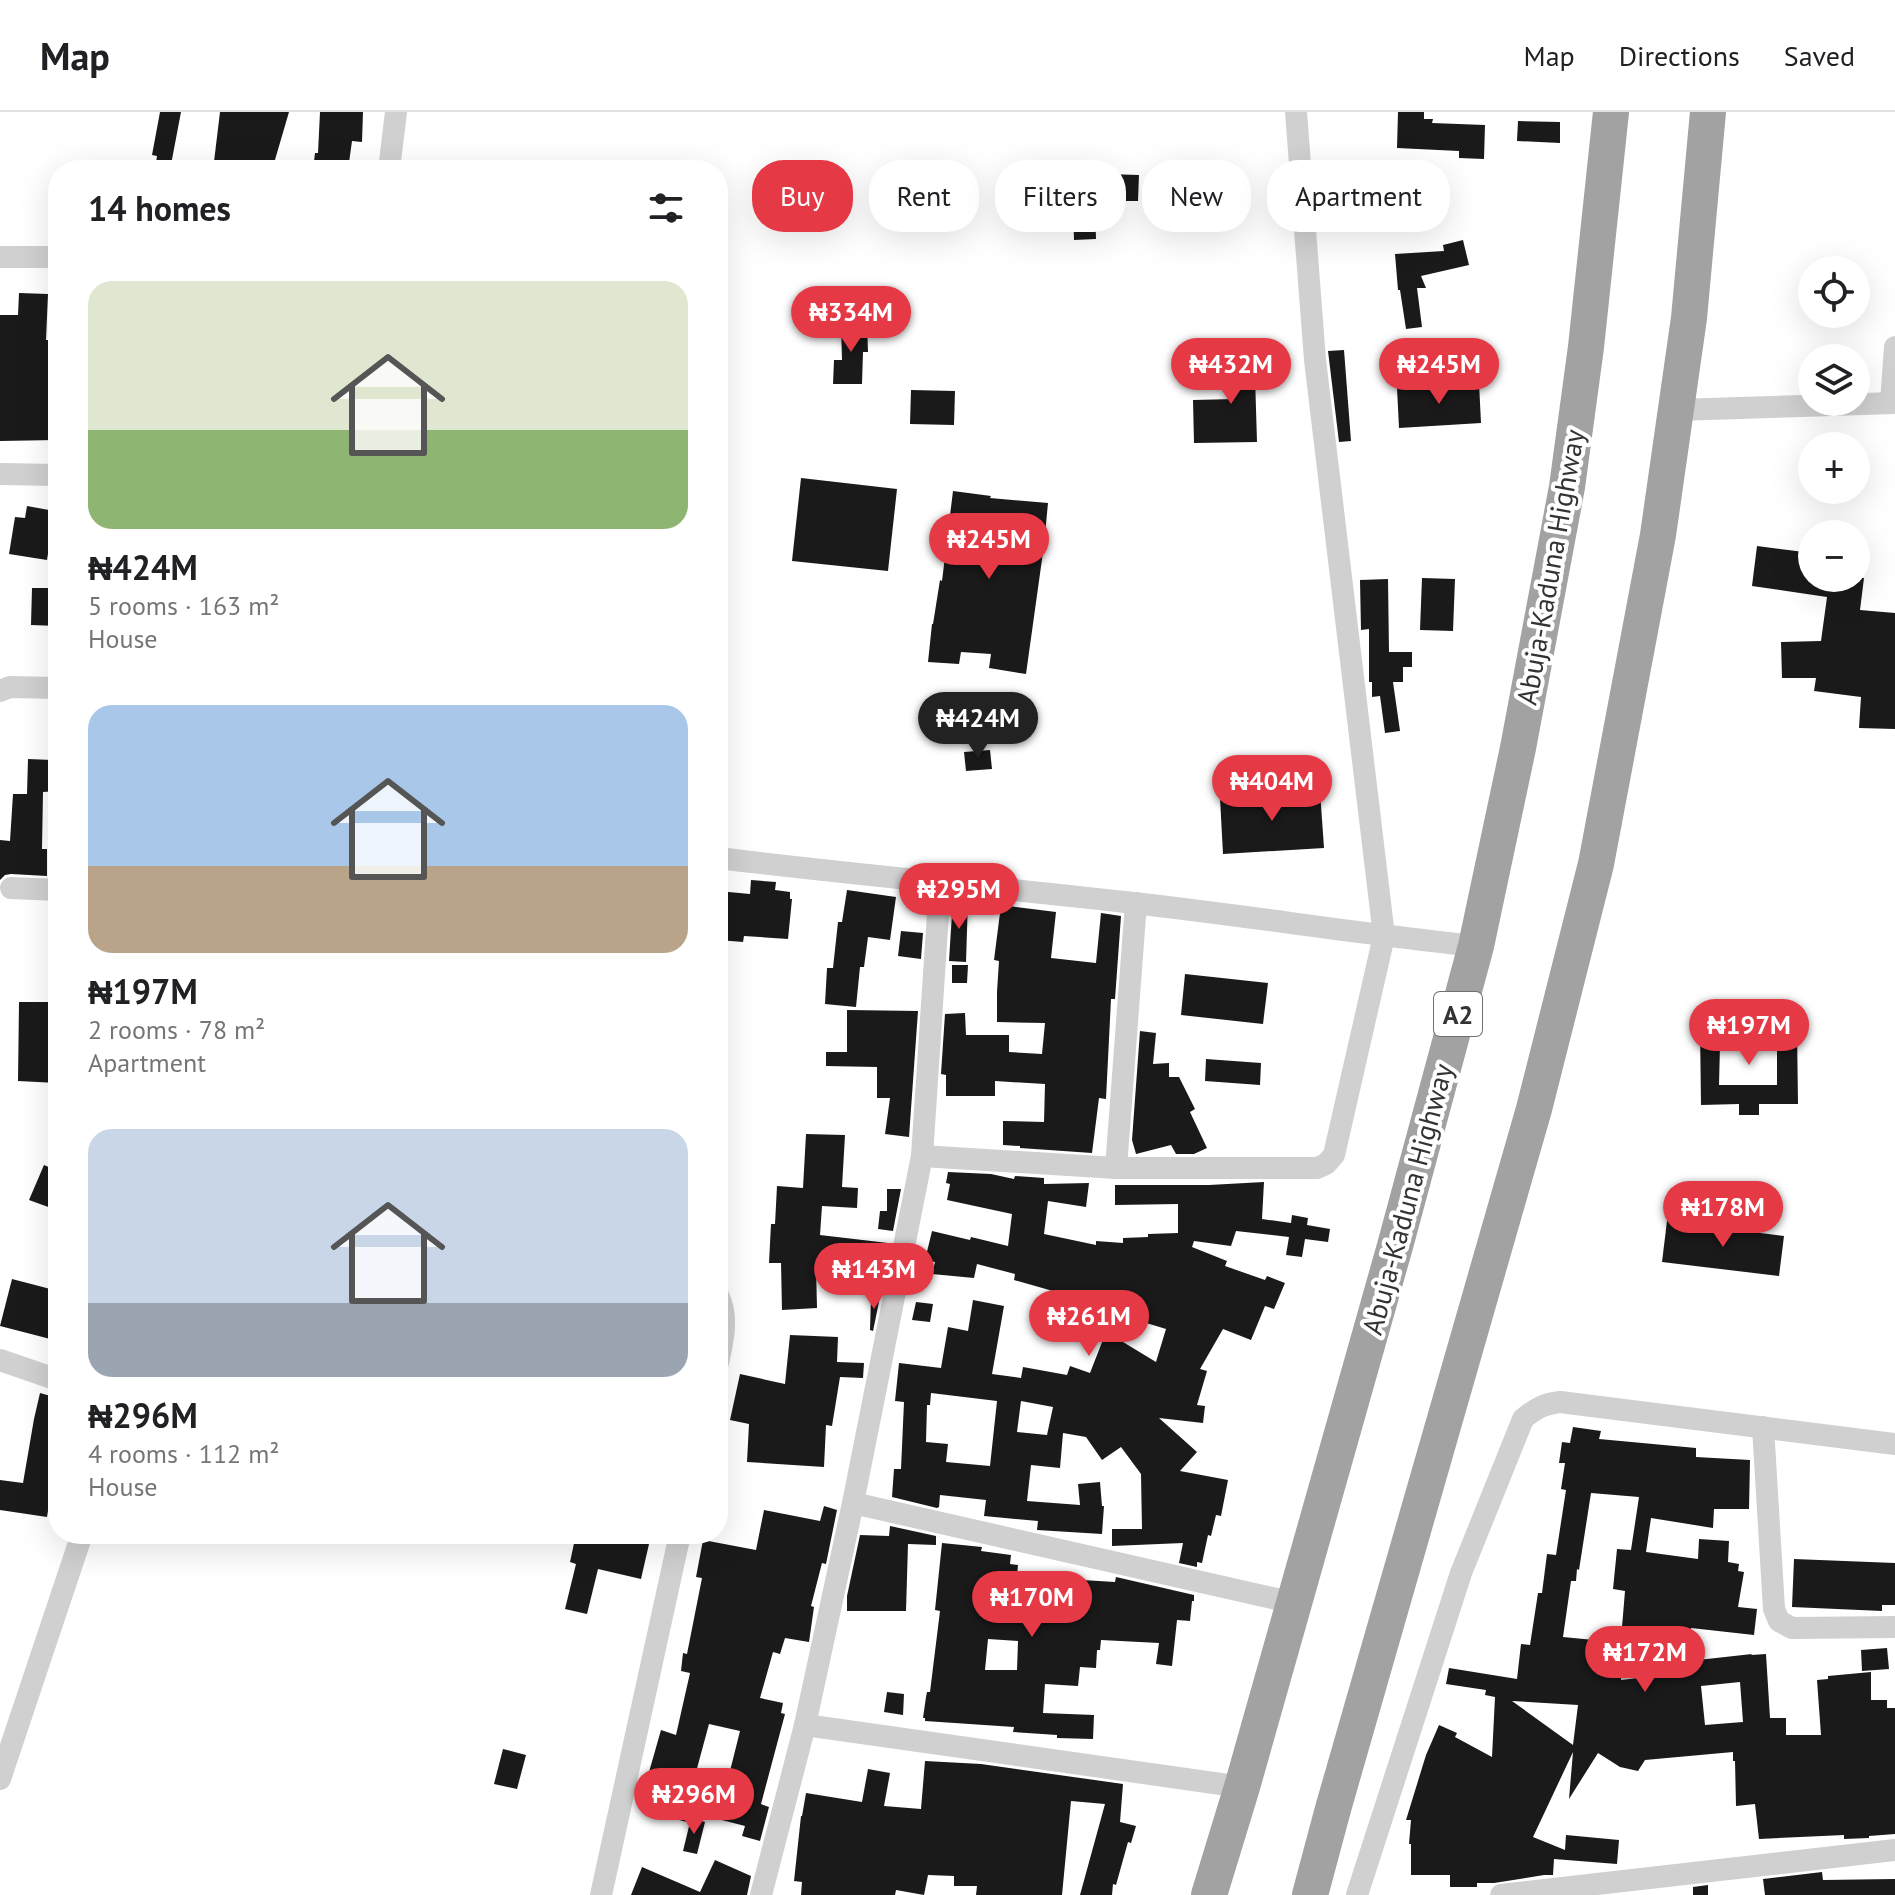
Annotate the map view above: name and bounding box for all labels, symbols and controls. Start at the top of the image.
text: Map [40,31,110,80]
text: Map [1524,37,1575,74]
text: Directions [1619,37,1740,74]
text: Saved [1784,37,1855,74]
chip: Buy [752,160,853,232]
chip: Rent [869,160,979,232]
chip: Filters [995,160,1126,232]
chip: New [1142,160,1251,232]
chip: Apartment [1267,160,1450,232]
text: 14 homes [88,186,231,230]
icon: filters [644,186,688,230]
map controls [1798,256,1870,592]
button: locate [1798,256,1870,328]
pin: ₦334M [795,286,907,354]
text: ₦334M [809,295,893,328]
icon: home [316,333,460,477]
pin: ₦432M [1175,338,1287,406]
pin: ₦245M [1383,338,1495,406]
button: layers [1798,344,1870,416]
text: ₦432M [1189,347,1273,380]
text: ₦245M [1397,347,1481,380]
street label: Abuja-Kaduna Highway [1508,426,1592,708]
button: + [1798,432,1870,504]
pin: ₦245M [933,513,1045,581]
button: − [1798,520,1870,592]
text: ₦245M [947,522,1031,555]
text: ₦424M [88,545,198,589]
text: 5 rooms · 163 m² [88,589,280,622]
text: House [88,622,158,655]
pin: ₦424M [922,692,1034,760]
text: ₦424M [936,701,1020,734]
pin: ₦404M [1216,755,1328,823]
icon: home [316,757,460,901]
text: ₦404M [1230,764,1314,797]
pin: ₦295M [903,863,1015,931]
text: ₦295M [917,872,1001,905]
text: ₦197M [88,969,198,1013]
road number: A2 [1434,992,1482,1036]
pin: ₦197M [1693,999,1805,1067]
text: ₦197M [1707,1008,1791,1041]
text: 2 rooms · 78 m² [88,1013,265,1046]
text: Apartment [88,1046,206,1079]
street label: Abuja-Kaduna Highway [1353,1059,1461,1339]
icon: home [316,1181,460,1325]
pin: ₦178M [1667,1181,1779,1249]
text: ₦178M [1681,1190,1765,1223]
pin: ₦143M [818,1243,930,1311]
text: ₦143M [832,1252,916,1285]
pin: ₦261M [1033,1290,1145,1358]
text: ₦261M [1047,1299,1131,1332]
text: ₦296M [88,1393,198,1437]
text: 4 rooms · 112 m² [88,1437,280,1470]
text: House [88,1470,158,1503]
pin: ₦170M [976,1571,1088,1639]
text: ₦170M [990,1580,1074,1613]
pin: ₦172M [1589,1626,1701,1694]
text: ₦172M [1603,1635,1687,1668]
pin: ₦296M [638,1768,750,1836]
text: ₦296M [652,1777,736,1810]

